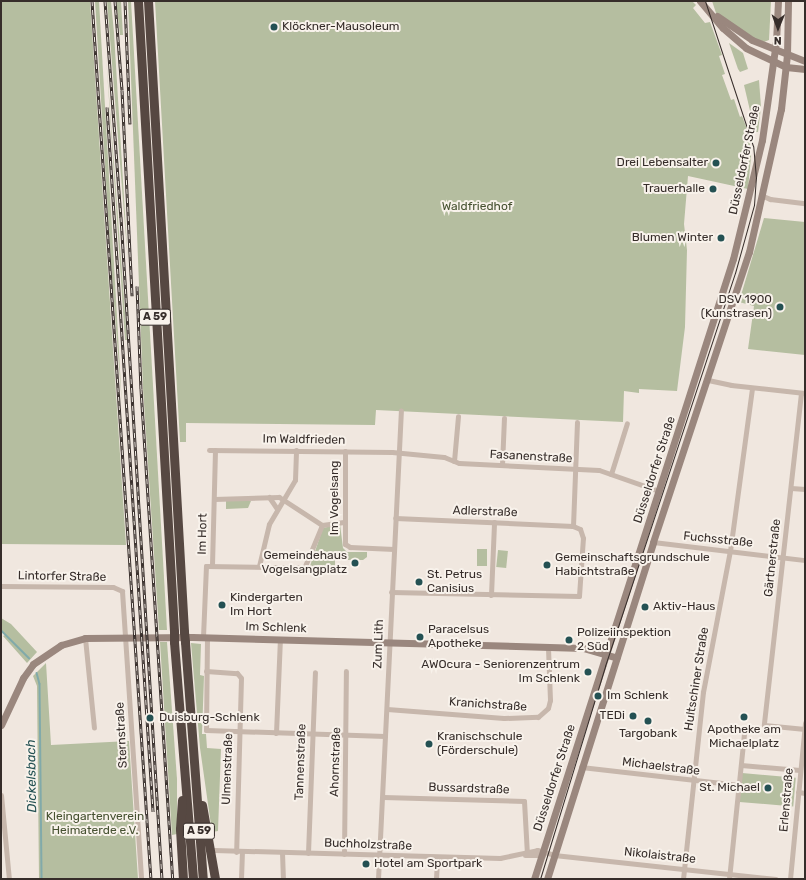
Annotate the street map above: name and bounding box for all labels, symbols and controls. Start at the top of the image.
north arrow [758,8,798,48]
place label: Klöckner-Mausoleum [282,20,400,34]
marker: Klöckner-Mausoleum [269,22,279,32]
text: N [774,34,782,47]
street label: Düsseldorfer Straße [726,104,764,216]
place label: Drei Lebensalter [617,156,708,170]
marker: Drei Lebensalter [711,158,721,168]
place label: Trauerhalle [643,182,705,196]
marker: Trauerhalle [708,184,718,194]
park label: Waldfriedhof [442,200,512,214]
place label: Blumen Winter [632,231,713,245]
marker: Blumen Winter [716,233,726,243]
place label: DSV 1900 (Kunstrasen) [701,293,772,321]
marker: DSV 1900 (Kunstrasen) [775,302,785,312]
road number: A 59 [138,308,172,326]
street label: Düsseldorfer Straße [631,415,679,525]
street label: Im Waldfrieden [262,432,346,448]
street label: Fasanenstraße [489,448,573,466]
street label: Im Vogelsang [328,461,342,535]
street label: Adlerstraße [452,504,518,520]
street label: Im Hort [195,513,211,555]
street label: Gärtnerstraße [762,518,784,598]
street label: Fuchsstraße [683,529,753,551]
place label: Gemeindehaus Vogelsangplatz [261,549,347,577]
place label: Gemeinschaftsgrundschule Habichtstraße [555,551,710,579]
marker: Gemeindehaus Vogelsangplatz [350,558,360,568]
marker: Gemeinschaftsgrundschule Habichtstraße [542,560,552,570]
place label: St. Petrus Canisius [427,568,482,596]
street label: Lintorfer Straße [18,569,106,585]
marker: St. Petrus Canisius [414,577,424,587]
place label: Kindergarten Im Hort [230,591,303,619]
marker: Kindergarten Im Hort [217,600,227,610]
place label: Aktiv-Haus [653,600,715,614]
marker: Aktiv-Haus [640,602,650,612]
street label: Zum Lith [371,619,387,669]
street label: Im Schlenk [245,620,307,636]
place label: Paracelsus Apotheke [428,623,489,651]
place label: Polizeiinspektion 2 Süd [577,626,671,654]
street label: Hultschiner Straße [682,626,712,732]
marker: Paracelsus Apotheke [415,632,425,642]
marker: Polizeiinspektion 2 Süd [564,635,574,645]
place label: AWOcura - Seniorenzentrum Im Schlenk [421,658,580,686]
marker: AWOcura - Seniorenzentrum Im Schlenk [583,667,593,677]
place label: Im Schlenk [607,689,668,703]
marker: Im Schlenk [592,690,604,702]
street label: Kranichstraße [449,695,527,715]
street label: Sternstraße [113,701,131,769]
place label: TEDi [600,709,625,723]
place label: Duisburg-Schlenk [159,711,260,725]
marker: TEDi [628,711,638,721]
marker: Duisburg-Schlenk [144,712,156,724]
marker: Apotheke am Michaelplatz [739,712,749,722]
marker: Targobank [643,716,653,726]
street label: Tannenstraße [292,723,310,801]
street label: Düsseldorfer Straße [531,723,579,833]
place label: Apotheke am Michaelplatz [707,723,781,751]
street label: Ahornstraße [328,727,344,797]
place label: Targobank [619,727,677,741]
place label: Kranischschule (Förderschule) [437,730,522,758]
street label: Ulmenstraße [220,733,236,805]
water label: Dickelsbach [24,739,40,813]
marker: Kranischschule (Förderschule) [424,739,434,749]
street label: Michaelstraße [621,755,701,779]
street label: Erlenstraße [777,767,797,833]
street label: Bussardstraße [428,780,510,798]
place label: St. Michael [699,781,760,795]
marker: St. Michael [763,783,773,793]
park label: Kleingartenverein Heimaterde e.V. [46,810,144,838]
road number: A 59 [182,822,216,840]
street label: Buchholzstraße [324,836,412,854]
street label: Nikolaistraße [623,845,697,867]
place label: Hotel am Sportpark [374,857,482,871]
marker: Hotel am Sportpark [361,859,371,869]

